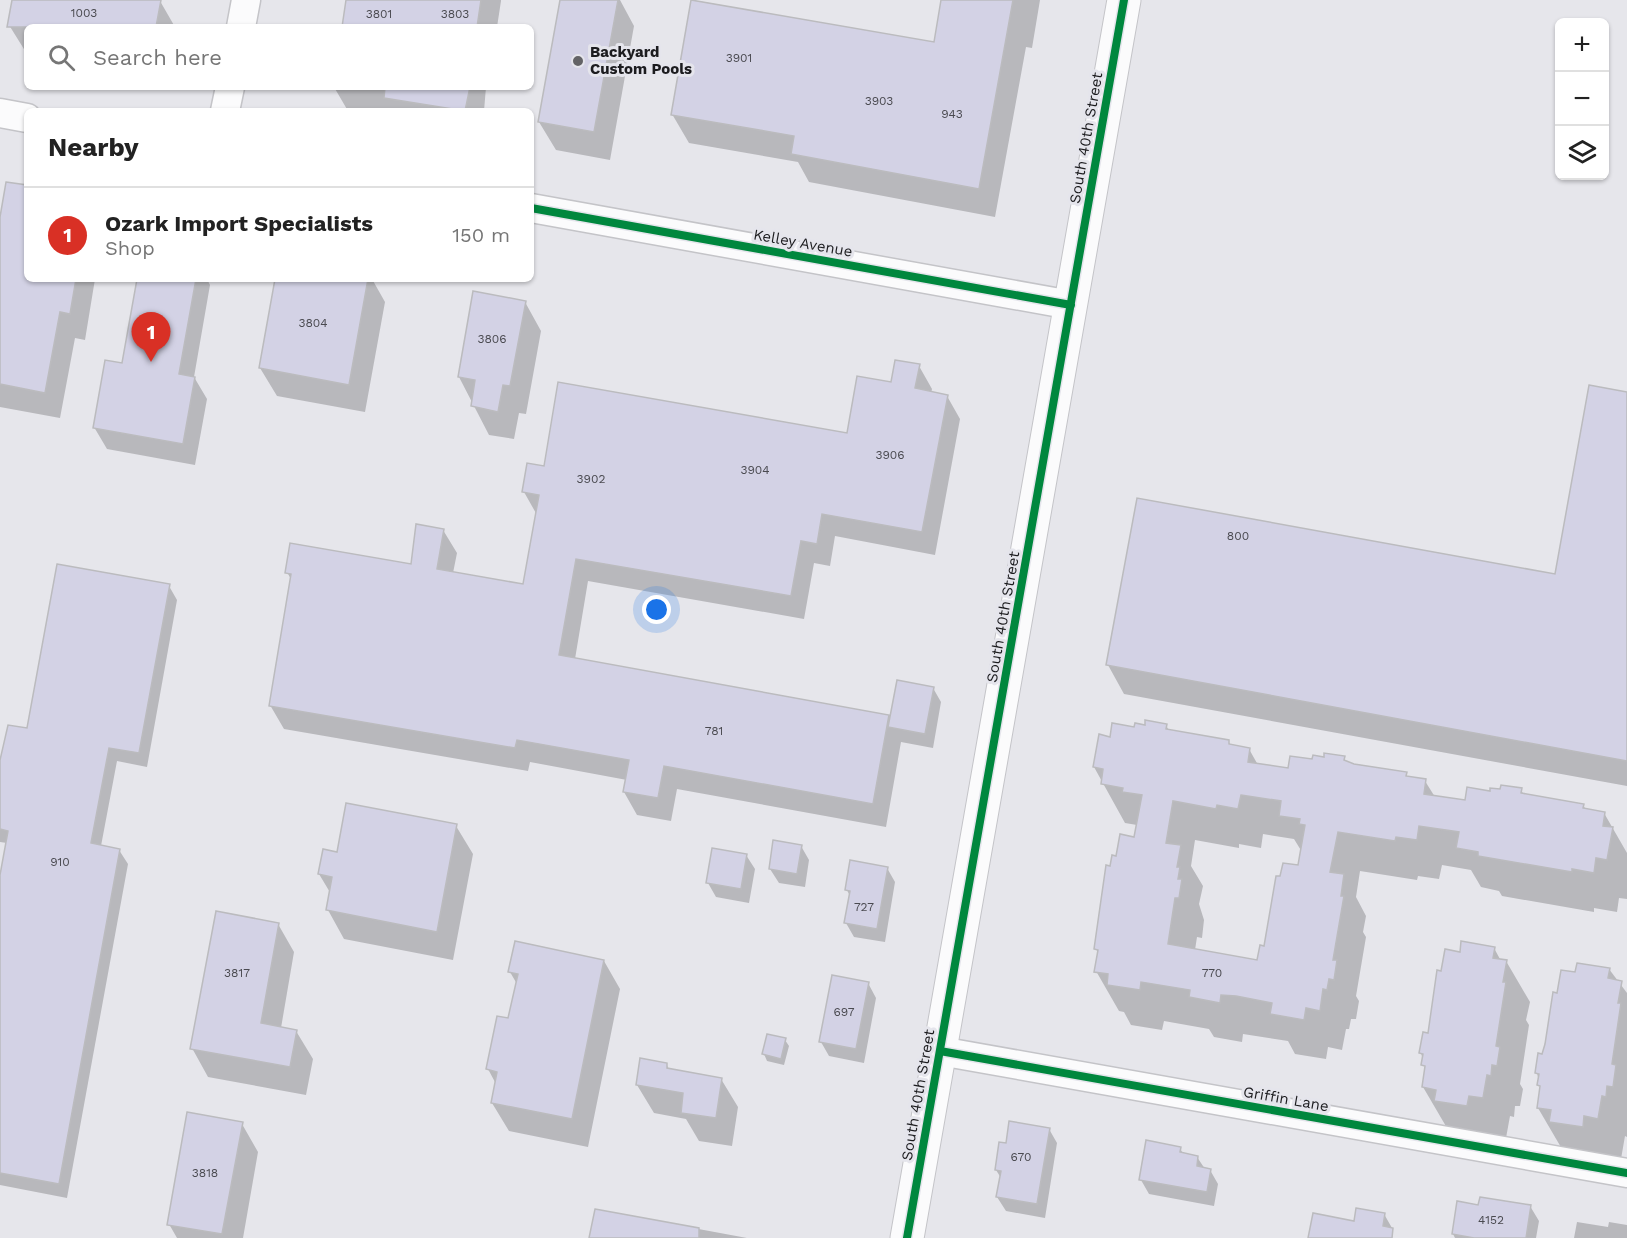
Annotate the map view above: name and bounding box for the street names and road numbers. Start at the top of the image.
street label: South 40th Street [1066,70,1107,205]
street label: Kelley Avenue [752,225,854,261]
street label: South 40th Street [983,549,1024,684]
street label: South 40th Street [898,1027,939,1162]
street label: Griffin Lane [1242,1083,1330,1115]

